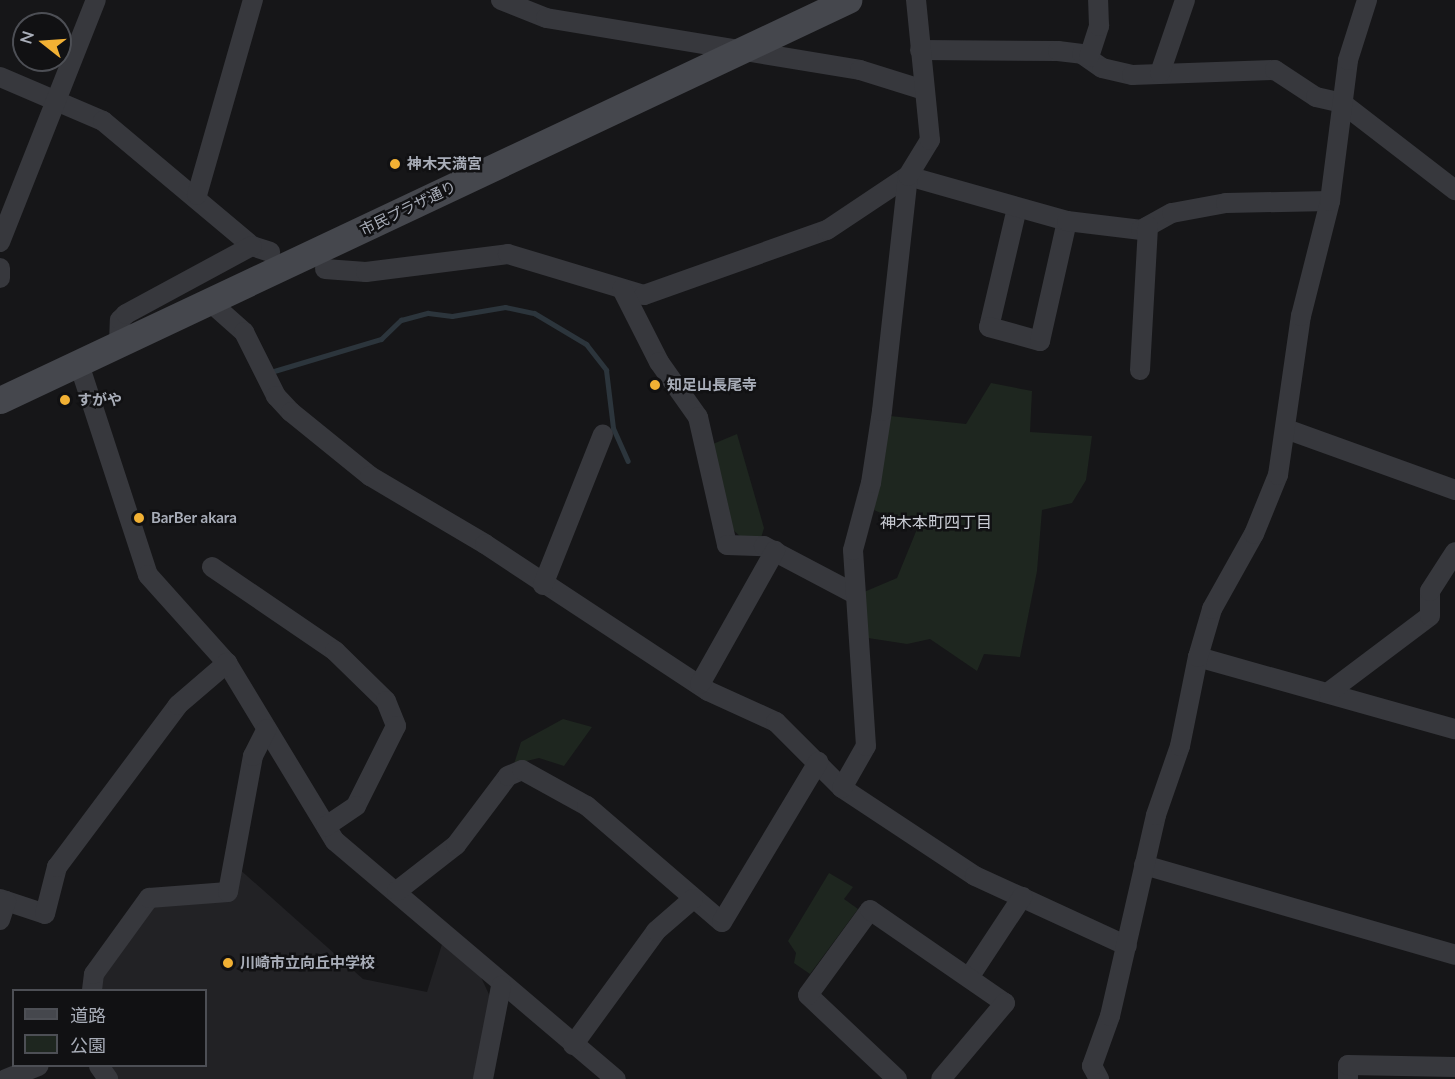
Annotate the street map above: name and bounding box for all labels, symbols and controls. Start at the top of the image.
north arrow [12,12,72,72]
text: N [15,29,37,46]
place label: 神木天満宮 [407,155,482,173]
marker: 神木天満宮 [388,157,402,171]
street label: 市民プラザ通り [357,177,459,239]
place label: 知足山長尾寺 [667,376,757,394]
marker: 知足山長尾寺 [648,378,662,392]
place label: すがや [77,391,122,409]
marker: すがや [58,393,72,407]
place label: BarBer akara [151,509,237,527]
marker: BarBer akara [132,511,146,525]
district label: 神木本町四丁目 [880,512,992,532]
place label: 川崎市立向丘中学校 [240,954,375,972]
marker: 川崎市立向丘中学校 [221,956,235,970]
legend [12,989,207,1067]
text: 道路 [70,1004,106,1026]
text: 公園 [70,1034,106,1056]

